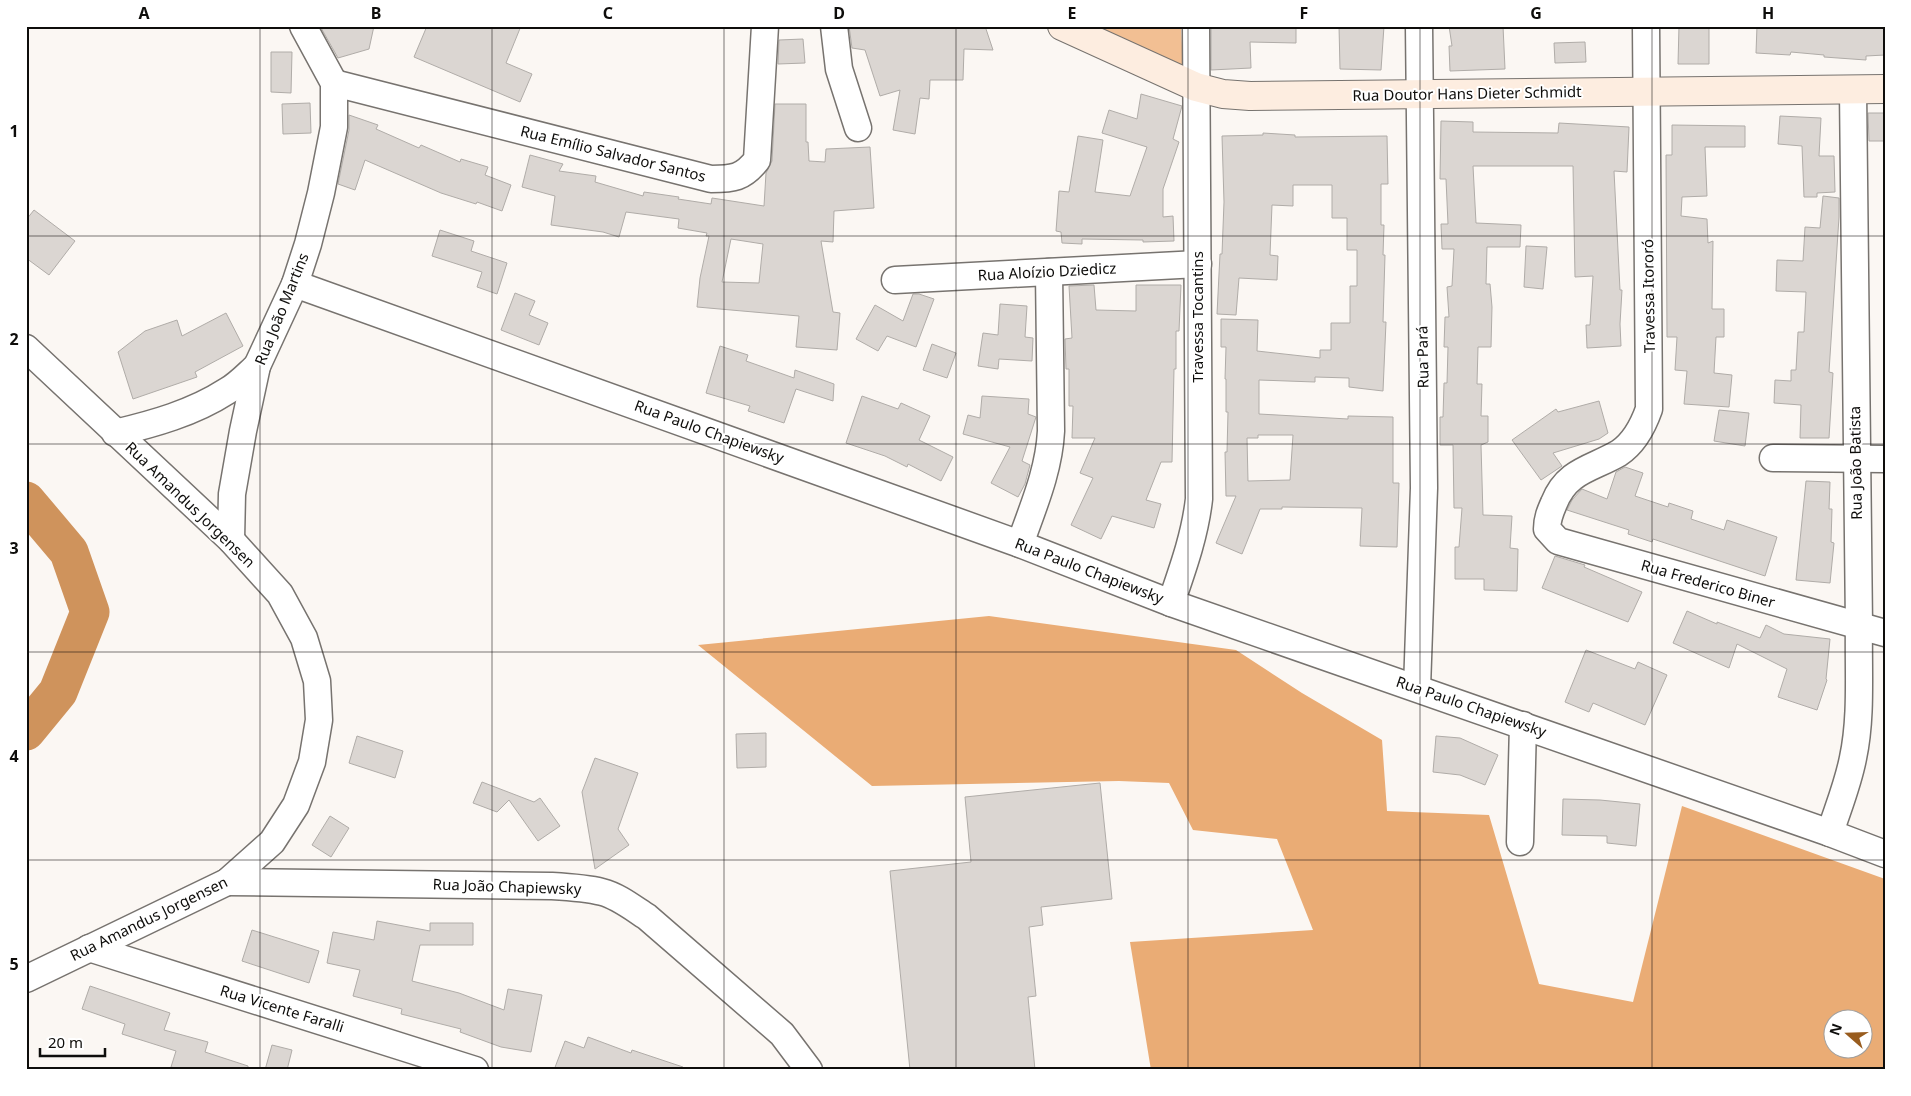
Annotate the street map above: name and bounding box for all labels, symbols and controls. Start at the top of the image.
text: A [138,2,150,24]
text: B [371,2,381,24]
text: C [603,2,613,24]
text: D [833,2,845,24]
text: E [1068,2,1077,24]
text: F [1300,2,1308,24]
text: G [1530,2,1542,24]
text: H [1762,2,1774,24]
street label: Rua Doutor Hans Dieter Schmidt [1352,81,1582,105]
text: 1 [9,120,19,142]
street label: Rua Emílio Salvador Santos [518,120,708,186]
street label: Travessa Itororó [1637,239,1659,353]
street label: Rua João Martins [249,250,313,368]
street label: Travessa Tocantins [1187,251,1207,383]
street label: Rua Aloízio Dziedicz [977,257,1117,285]
street label: Rua Pará [1411,325,1433,389]
text: 2 [9,328,19,350]
street label: Rua Paulo Chapiewsky [632,395,787,468]
street label: Rua João Batista [1844,406,1866,520]
street label: Rua Amandus Jorgensen [122,437,260,572]
street label: Rua Paulo Chapiewsky [1012,532,1167,608]
text: 3 [9,537,19,559]
street label: Rua Frederico Biner [1639,554,1778,612]
street label: Rua Paulo Chapiewsky [1394,671,1549,741]
text: 4 [9,745,19,767]
street label: Rua Amandus Jorgensen [66,871,231,965]
street label: Rua João Chapiewsky [432,873,582,899]
text: 5 [9,953,19,975]
street label: Rua Vicente Faralli [218,980,347,1036]
north arrow [1824,1008,1874,1058]
text: N [1824,1021,1846,1038]
scale bar [40,1026,105,1058]
text: 20 m [48,1032,83,1052]

